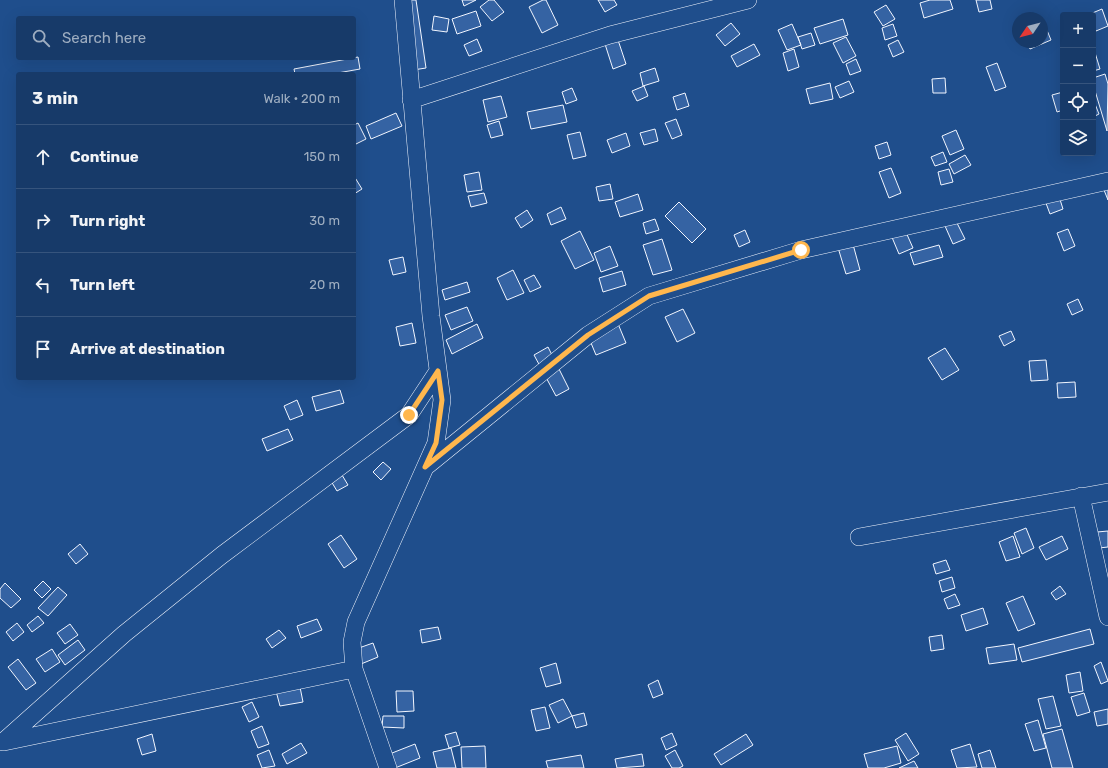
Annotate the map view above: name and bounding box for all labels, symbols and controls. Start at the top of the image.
north arrow [1012,12,1048,48]
map controls [1060,12,1096,156]
button: + [1060,12,1096,48]
search box [16,16,356,60]
icon: search [30,27,52,49]
text: Search here [62,29,146,47]
button: − [1060,48,1096,84]
button: locate [1060,84,1096,120]
text: 3 min [32,88,78,108]
text: Walk · 200 m [263,91,340,106]
button: layers [1060,120,1096,156]
icon: ahead [32,146,54,168]
text: Continue [70,148,139,166]
text: 150 m [304,149,340,164]
icon: right [32,210,54,232]
text: Turn right [70,212,145,230]
text: 30 m [309,213,340,228]
route start [792,241,810,259]
icon: left [32,274,54,296]
text: Turn left [70,276,135,294]
text: 20 m [309,277,340,292]
icon: arrive [32,338,54,360]
text: Arrive at destination [70,340,225,358]
route end [400,406,418,424]

